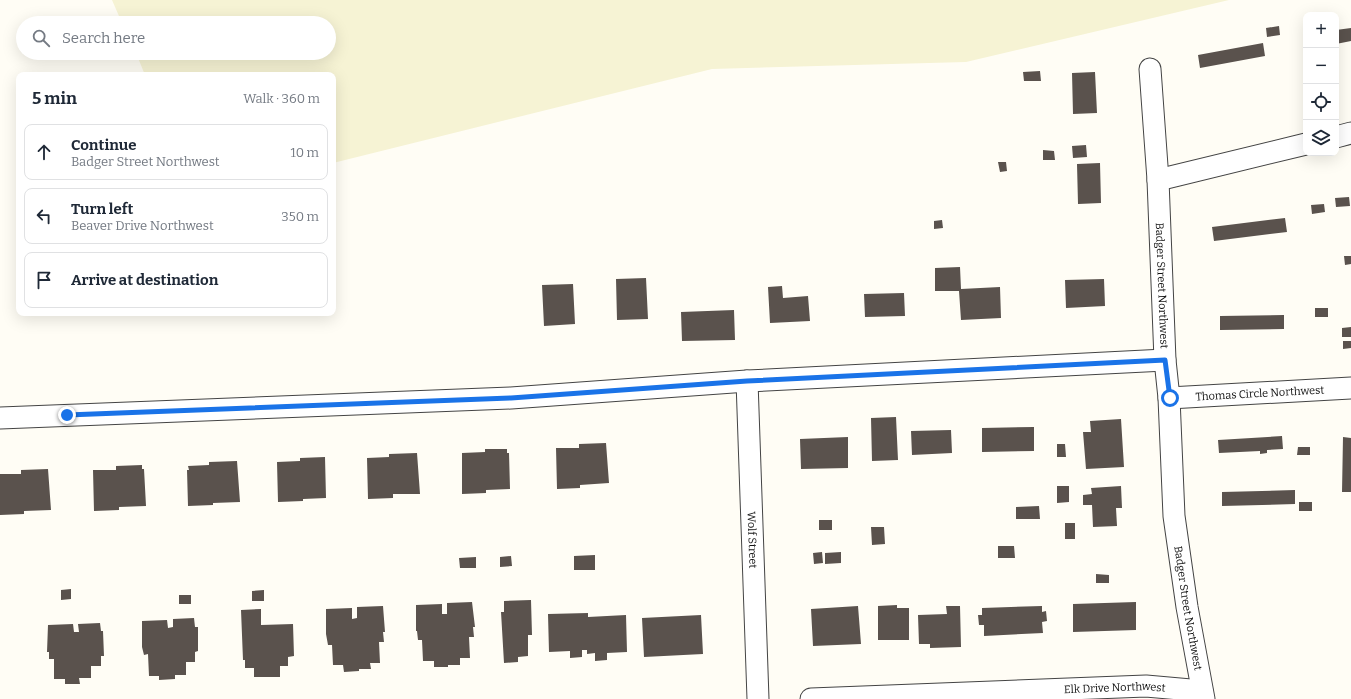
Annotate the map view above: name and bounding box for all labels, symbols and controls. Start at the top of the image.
map controls [1303,12,1339,156]
button: + [1303,12,1339,48]
search box [16,16,336,60]
icon: search [30,27,52,49]
text: Search here [62,29,145,47]
button: − [1303,48,1339,84]
button: locate [1303,84,1339,120]
text: 5 min [32,88,77,109]
text: Walk · 360 m [243,91,320,106]
button: layers [1303,120,1339,156]
text: Continue [71,136,137,154]
icon: ahead [33,141,55,163]
text: 10 m [290,145,319,160]
text: Badger Street Northwest [71,154,220,169]
text: Turn left [71,200,133,218]
icon: left [33,205,55,227]
text: 350 m [281,209,319,224]
text: Beaver Drive Northwest [71,218,214,233]
street label: Badger Street Northwest [1153,222,1171,349]
icon: arrive [33,269,55,291]
text: Arrive at destination [71,271,218,289]
street label: Thomas Circle Northwest [1195,383,1325,403]
route start [1161,389,1179,407]
route end [58,406,76,424]
street label: Wolf Street [745,511,760,569]
street label: Badger Street Northwest [1172,545,1205,671]
street label: Elk Drive Northwest [1064,679,1166,696]

